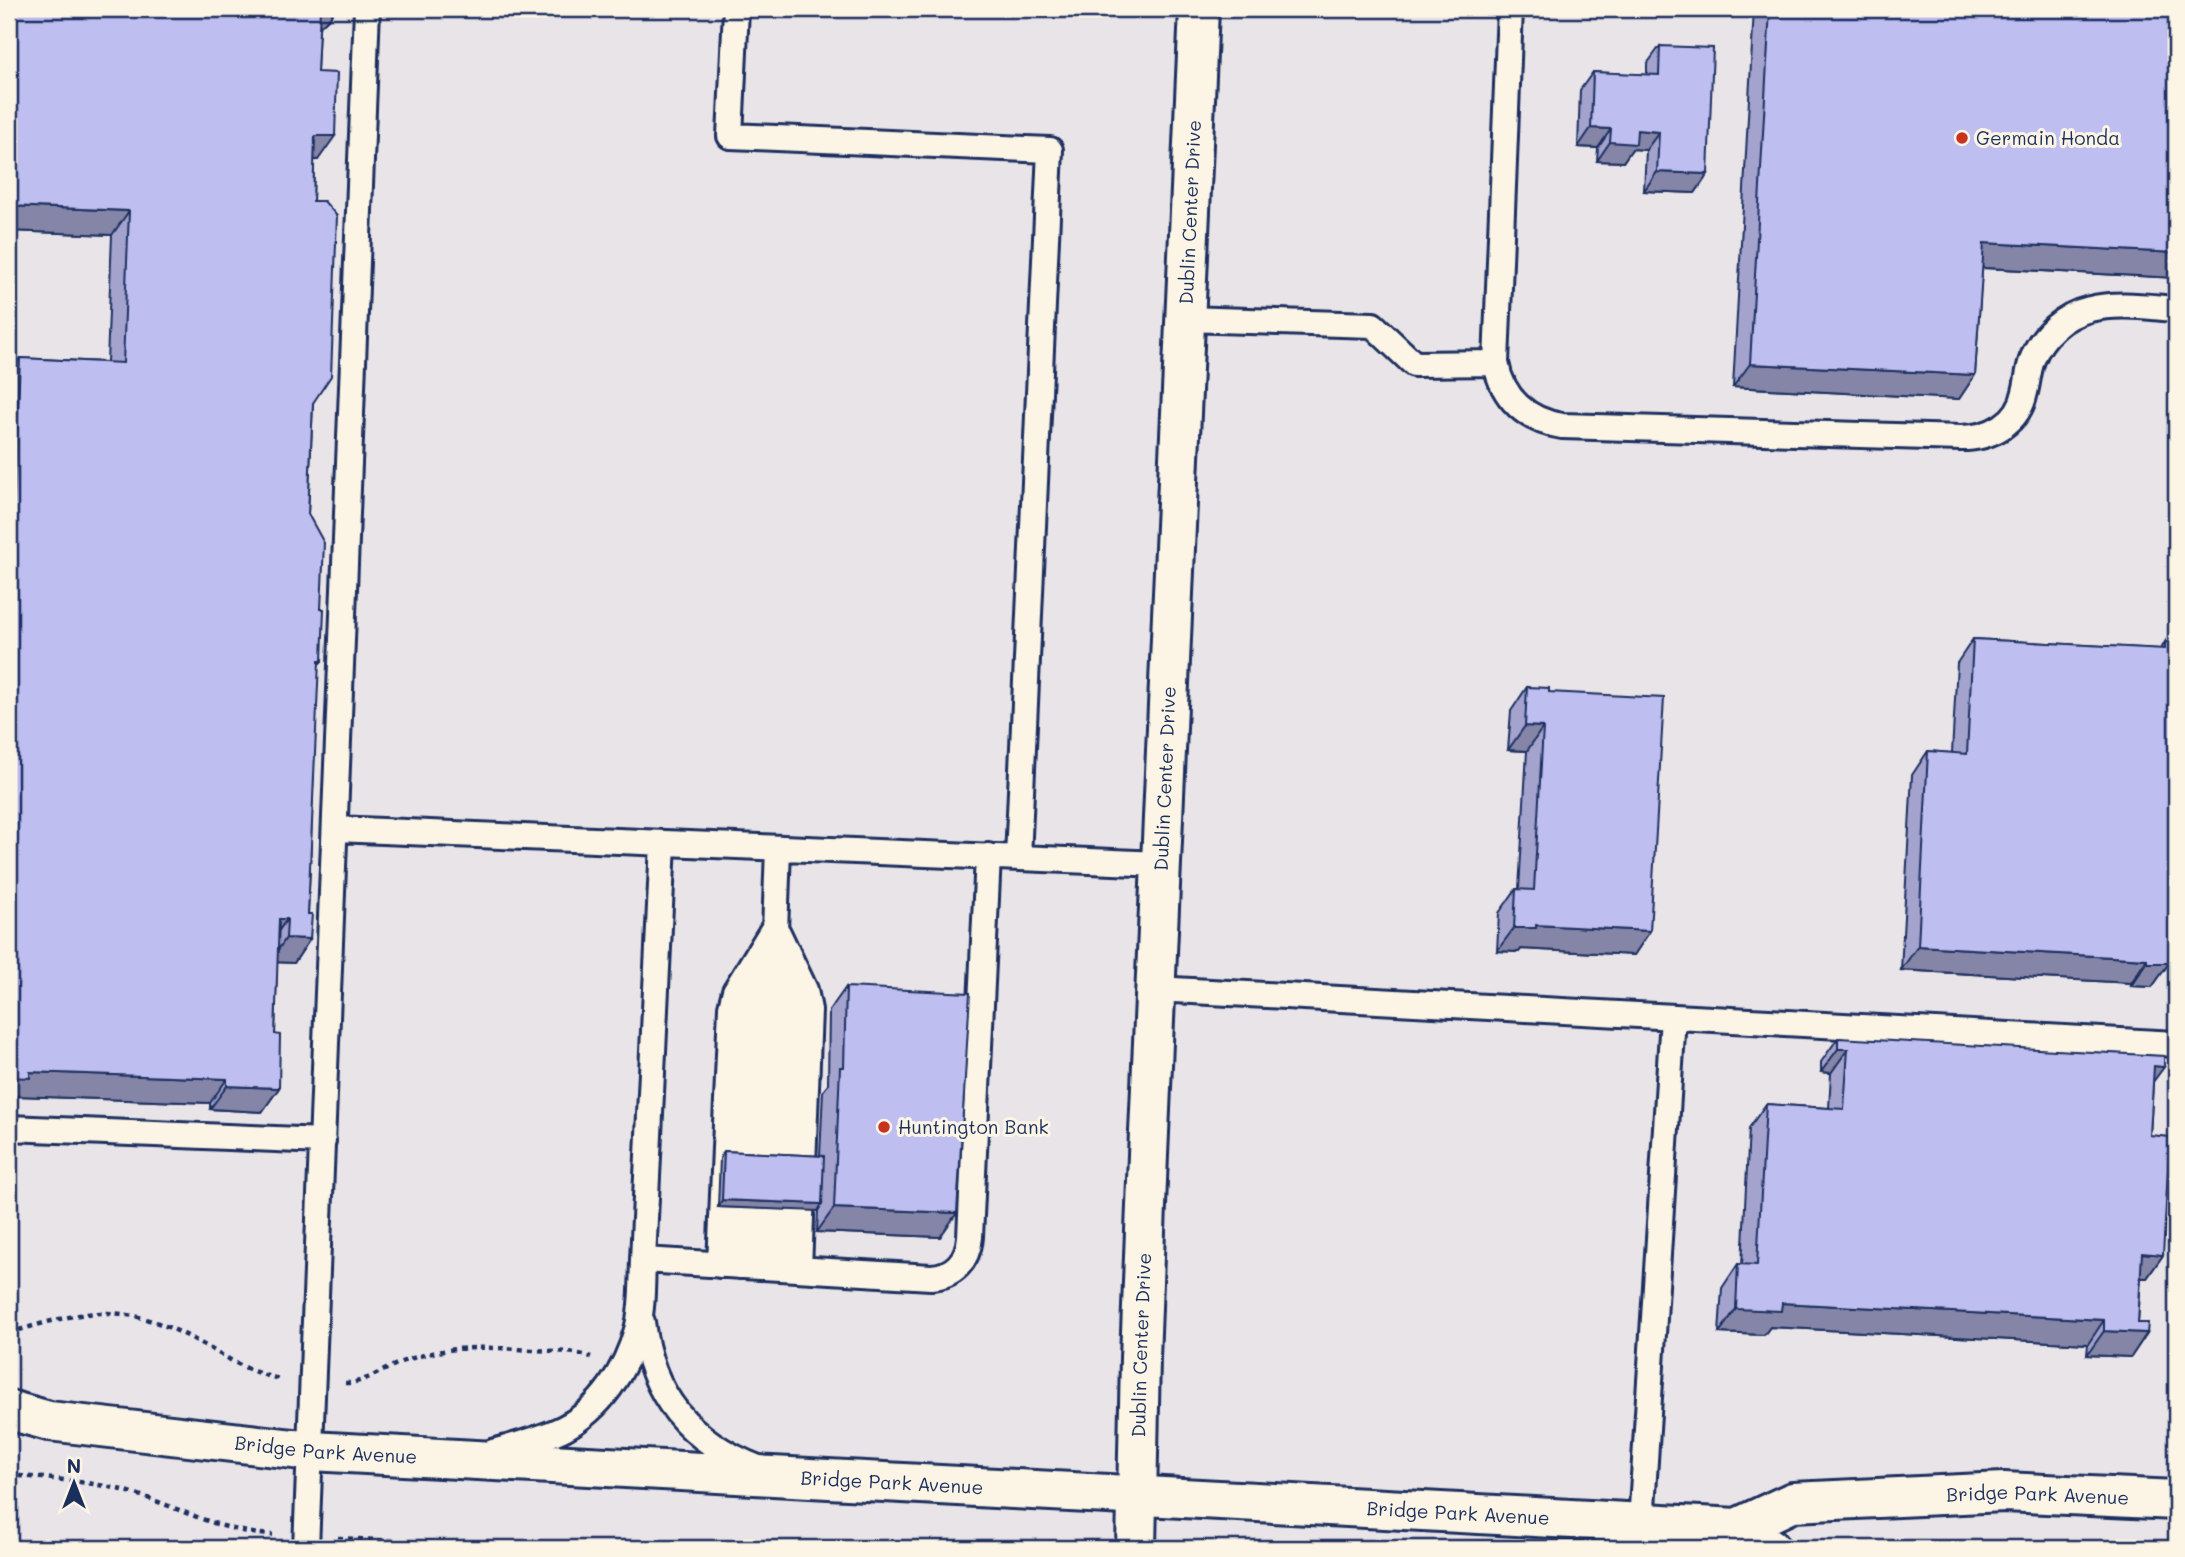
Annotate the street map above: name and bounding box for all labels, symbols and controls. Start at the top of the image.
street label: Dublin Center Drive [1173,119,1206,305]
place label: Germain Honda [1976,125,2120,150]
marker: Germain Honda [1954,130,1970,146]
street label: Dublin Center Drive [1148,686,1181,871]
place label: Huntington Bank [898,1114,1049,1139]
marker: Huntington Bank [876,1119,892,1135]
street label: Dublin Center Drive [1125,1252,1156,1438]
street label: Bridge Park Avenue [233,1429,418,1469]
north arrow [38,1448,108,1518]
text: N [67,1453,81,1478]
street label: Bridge Park Avenue [800,1464,984,1499]
street label: Bridge Park Avenue [1946,1479,2130,1510]
street label: Bridge Park Avenue [1366,1495,1550,1530]

